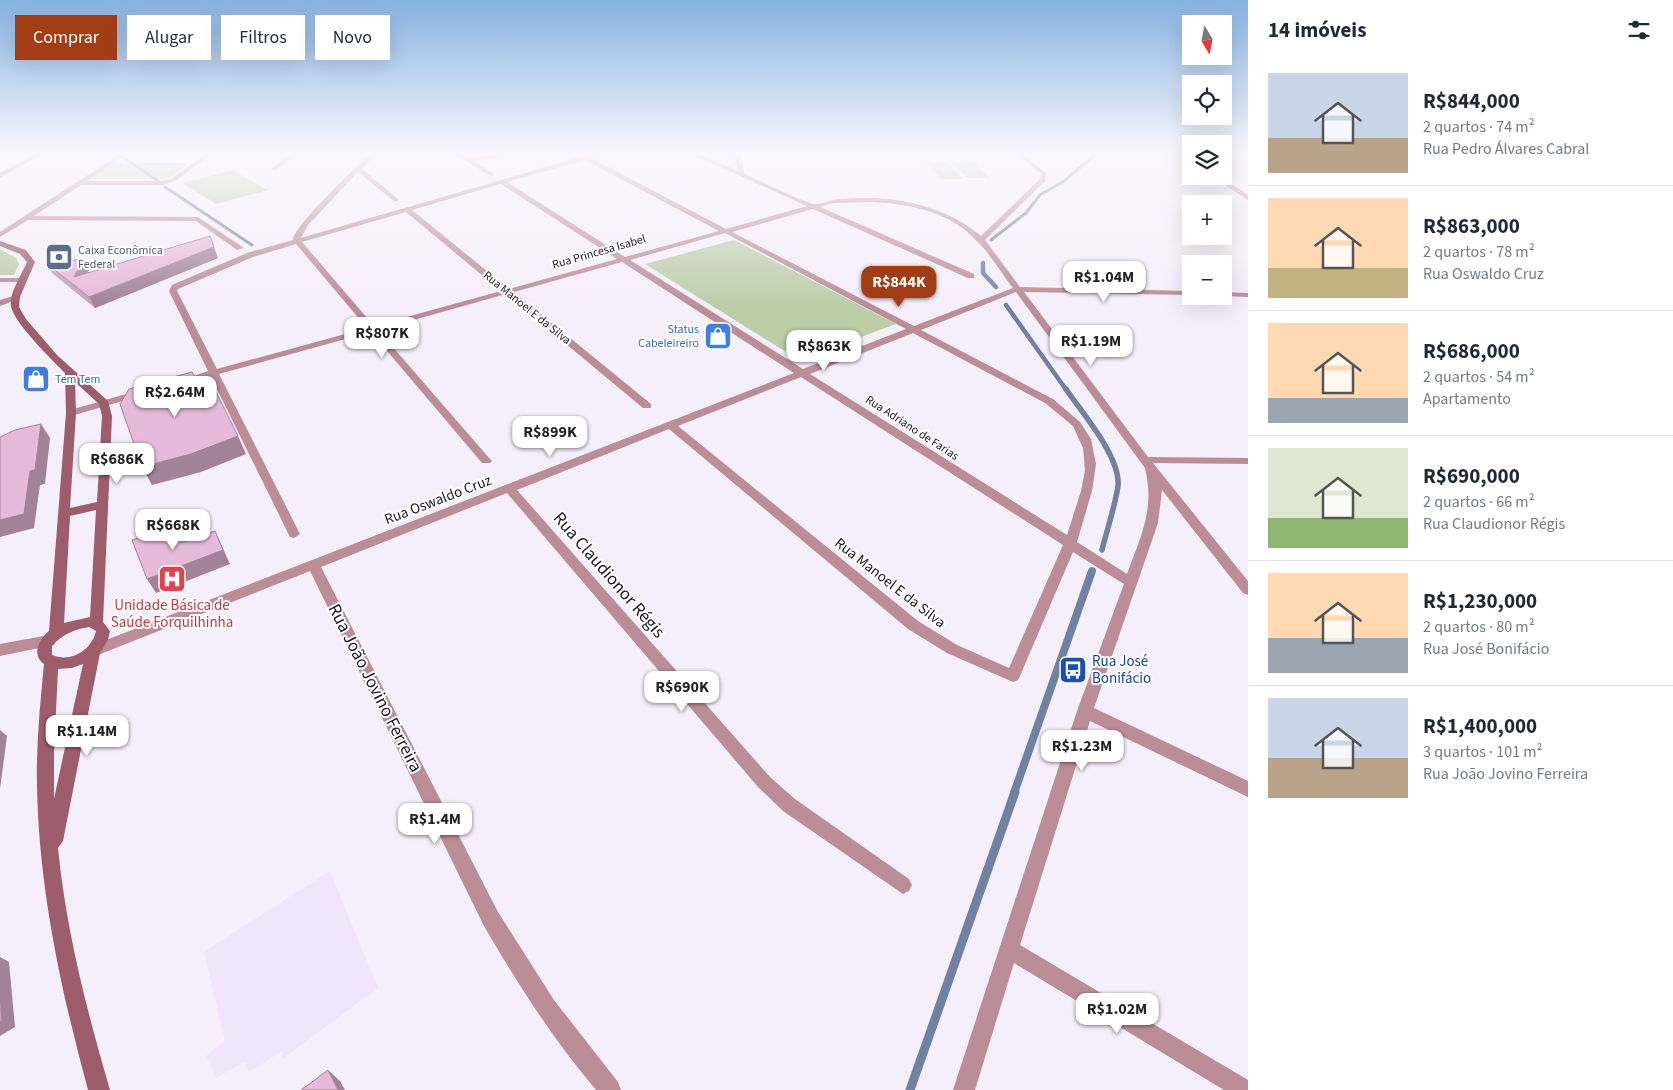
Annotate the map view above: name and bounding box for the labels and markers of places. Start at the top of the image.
bank icon: Caixa Econômica Federal [44,242,74,272]
place label: Caixa Econômica Federal [78,242,163,273]
pin: R$1.04M [1058,260,1150,303]
pin: R$844K [858,266,940,308]
pin: R$807K [341,316,423,359]
place label: Status Cabeleireiro [638,321,699,352]
shop icon: Status Cabeleireiro [703,321,733,351]
pin: R$1.19M [1045,324,1137,367]
pin: R$863K [783,330,865,372]
shop icon: Tem Tem [21,364,51,394]
place label: Tem Tem [55,371,101,388]
pin: R$2.64M [129,376,221,418]
pin: R$899K [509,416,591,458]
pin: R$686K [76,442,158,485]
pin: R$668K [132,508,214,551]
hospital icon: Unidade Básica de Saúde Forquilhinha [157,564,187,594]
place label: Unidade Básica de Saúde Forquilhinha [111,595,233,633]
place label: Rua José Bonifácio [1092,651,1151,689]
bus stop icon: Rua José Bonifácio [1058,655,1088,685]
pin: R$690K [641,670,723,713]
pin: R$1.14M [41,714,133,757]
pin: R$1.23M [1036,730,1128,772]
pin: R$1.4M [394,802,476,845]
pin: R$1.02M [1071,992,1163,1035]

